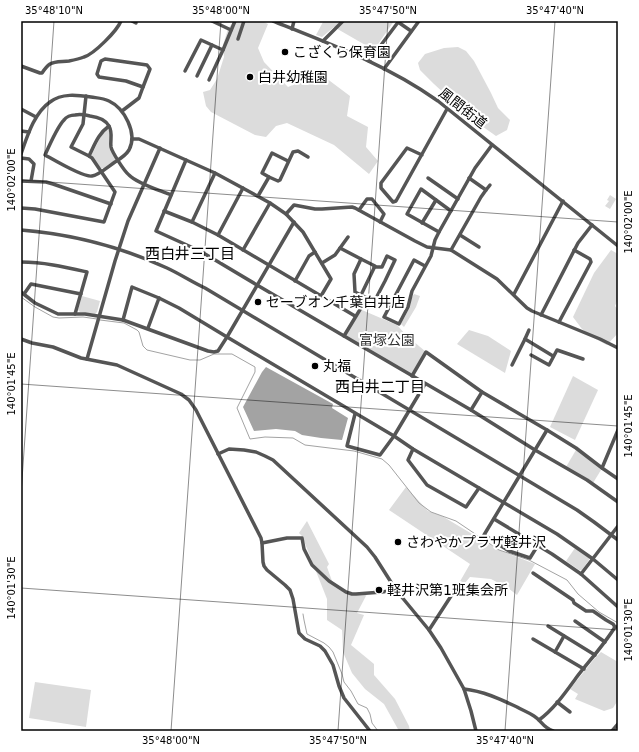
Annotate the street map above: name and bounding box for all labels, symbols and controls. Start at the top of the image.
text: 35°48'10"N [25,5,83,16]
text: 35°48'00"N [192,5,250,16]
text: 35°47'50"N [359,5,417,16]
text: 35°47'40"N [526,5,584,16]
place label: こざくら保育園 [293,44,391,60]
marker: こざくら保育園 [280,47,290,57]
place label: 白井幼稚園 [258,69,328,85]
marker: 白井幼稚園 [245,72,255,82]
street label: 風間街道 [436,84,490,132]
text: 140°02'00"E [6,148,17,212]
text: 140°02'00"E [623,190,634,254]
district label: 西白井三丁目 [145,245,235,263]
place label: セーブオン千葉白井店 [266,294,405,310]
marker: セーブオン千葉白井店 [253,297,263,307]
park label: 富塚公園 [359,332,415,348]
text: 140°01'45"E [6,352,17,416]
place label: 丸福 [323,358,351,374]
marker: 丸福 [310,361,320,371]
district label: 西白井二丁目 [335,378,425,396]
text: 140°01'45"E [623,394,634,458]
place label: さわやかプラザ軽井沢 [406,534,546,550]
marker: さわやかプラザ軽井沢 [393,537,403,547]
text: 140°01'30"E [6,556,17,620]
place label: 軽井沢第1班集会所 [387,582,508,598]
marker: 軽井沢第1班集会所 [374,585,384,595]
text: 140°01'30"E [623,598,634,662]
text: 35°48'00"N [142,735,200,746]
text: 35°47'50"N [309,735,367,746]
text: 35°47'40"N [476,735,534,746]

